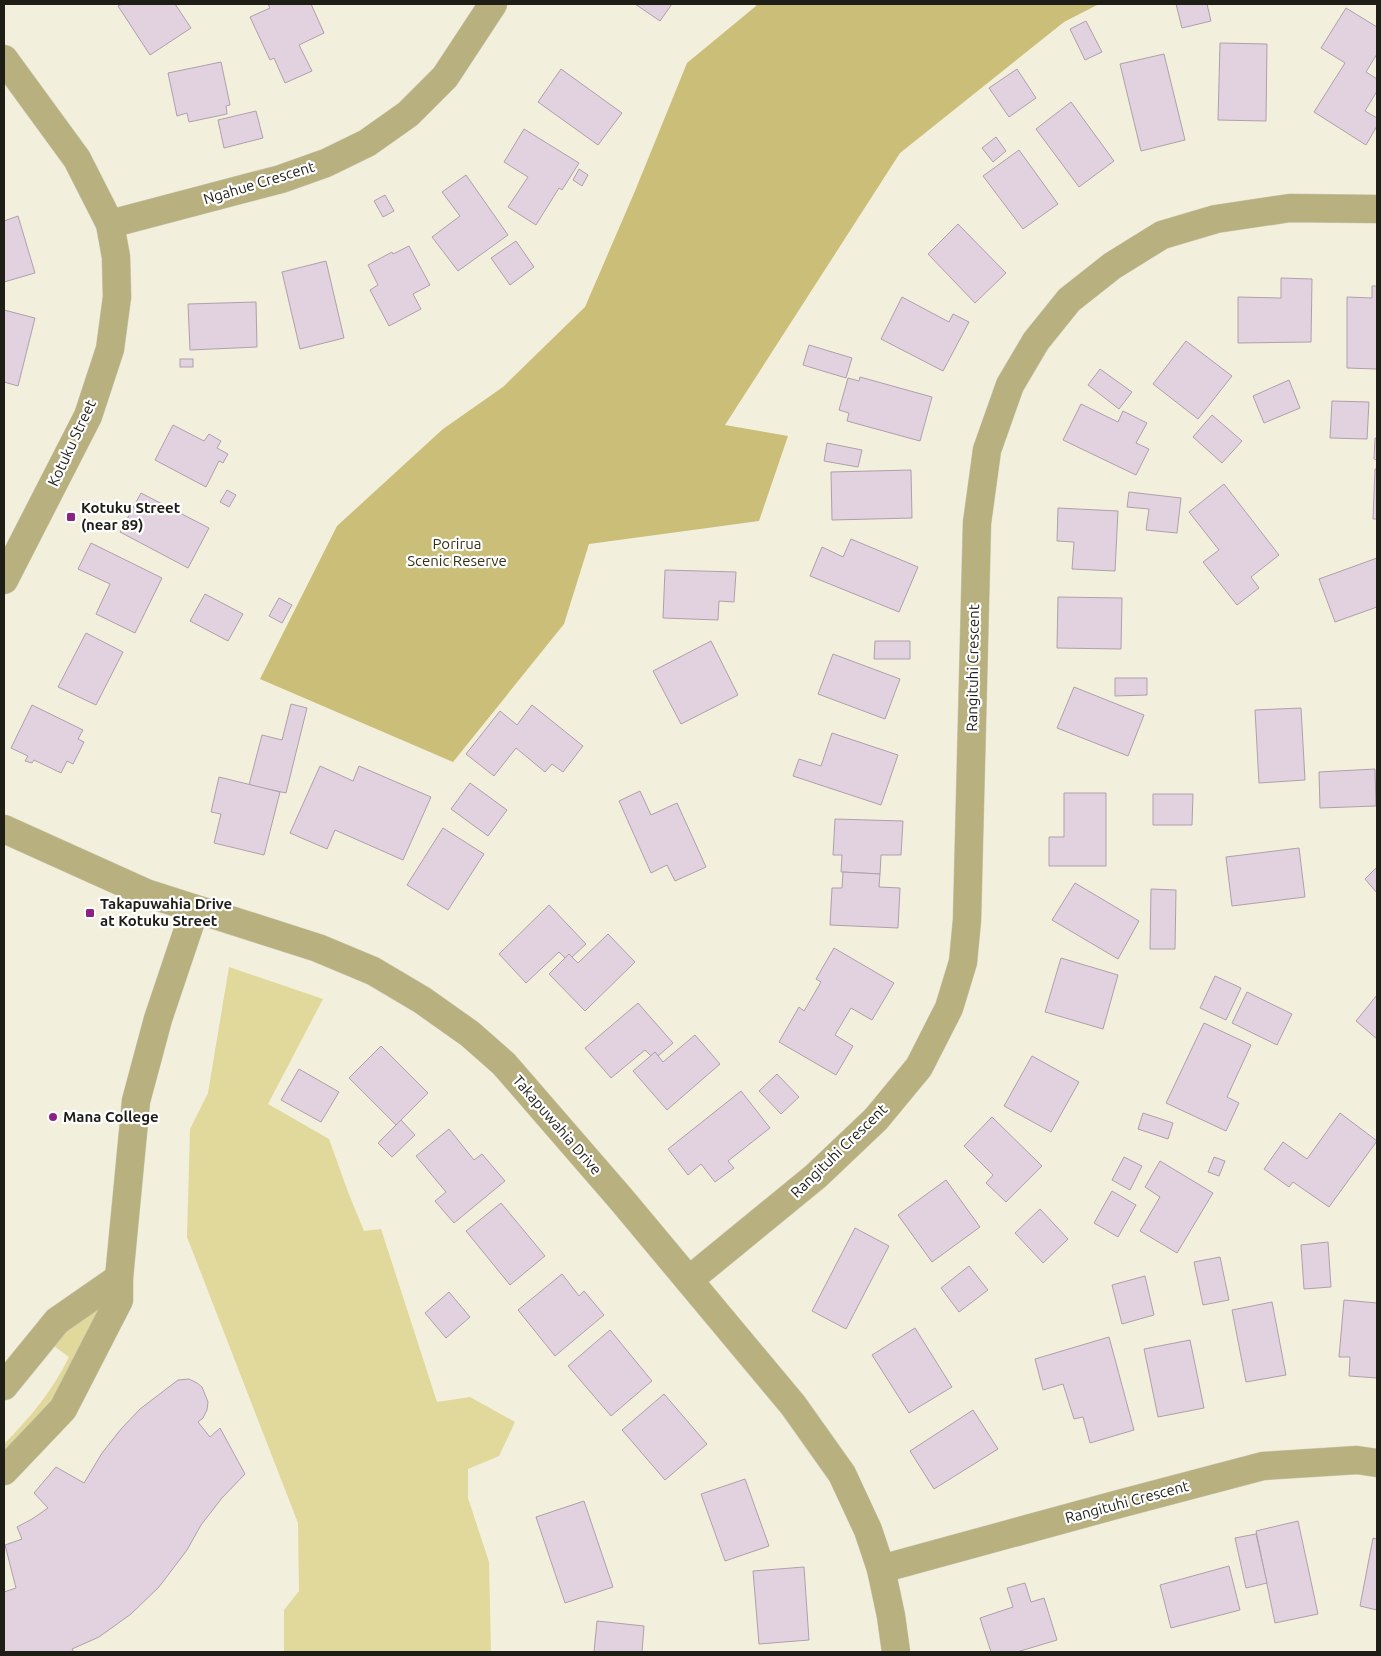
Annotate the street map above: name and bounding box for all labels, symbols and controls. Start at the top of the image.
street label: Ngahue Crescent [201,158,317,207]
street label: Kotuku Street [44,397,99,489]
place label: Kotuku Street (near 89) [81,499,181,533]
marker: Kotuku Street (near 89) [65,511,77,523]
park label: Porirua Scenic Reserve [407,535,507,569]
street label: Rangituhi Crescent [963,604,982,732]
place label: Takapuwahia Drive at Kotuku Street [100,895,232,929]
marker: Takapuwahia Drive at Kotuku Street [84,907,96,919]
street label: Takapuwahia Drive [510,1071,605,1178]
street label: Rangituhi Crescent [787,1100,890,1201]
place label: Mana College [63,1108,159,1125]
marker: Mana College [47,1111,59,1123]
street label: Rangituhi Crescent [1063,1477,1191,1526]

